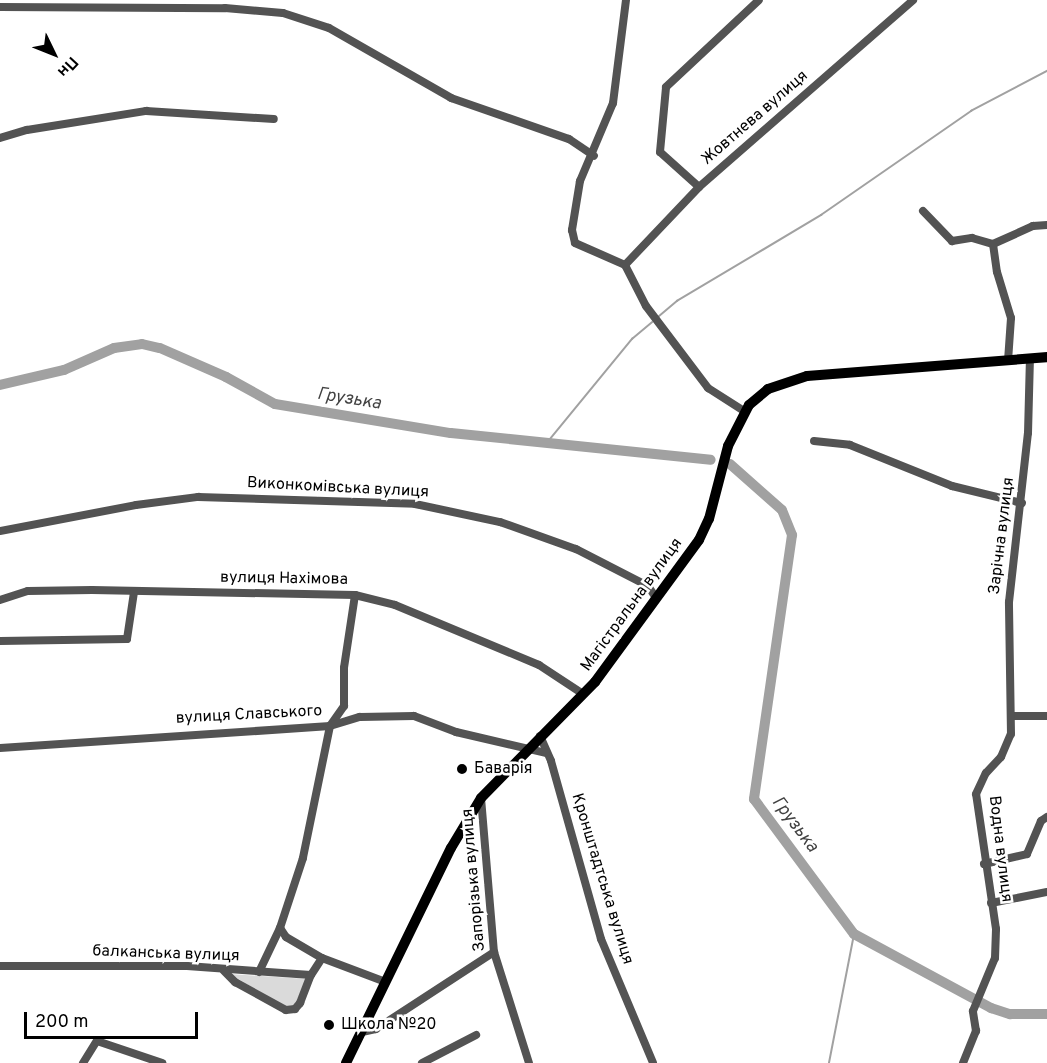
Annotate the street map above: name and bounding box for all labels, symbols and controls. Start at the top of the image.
north arrow [24,24,84,84]
text: Пн [52,52,82,81]
street label: Жовтнева вулиця [698,67,812,169]
water label: Грузька [315,384,383,416]
street label: Виконкомівська вулиця [247,474,429,502]
street label: Зарічна вулиця [985,476,1019,596]
street label: Магістральна вулиця [577,535,687,675]
street label: вулиця Нахімова [220,568,348,590]
street label: вулиця Славського [175,702,323,728]
place label: Баварія [474,759,533,779]
marker: Баварія [455,762,469,776]
street label: Кронштадтська вулиця [567,791,637,967]
water label: Грузька [766,793,822,857]
street label: Водна вулиця [984,795,1016,903]
street label: Запорізька вулиця [458,808,490,952]
street label: балканська вулиця [92,942,240,966]
scale bar [27,1000,201,1038]
text: 200 m [35,1011,88,1034]
place label: Школа №20 [341,1015,436,1035]
marker: Школа №20 [322,1018,336,1032]

